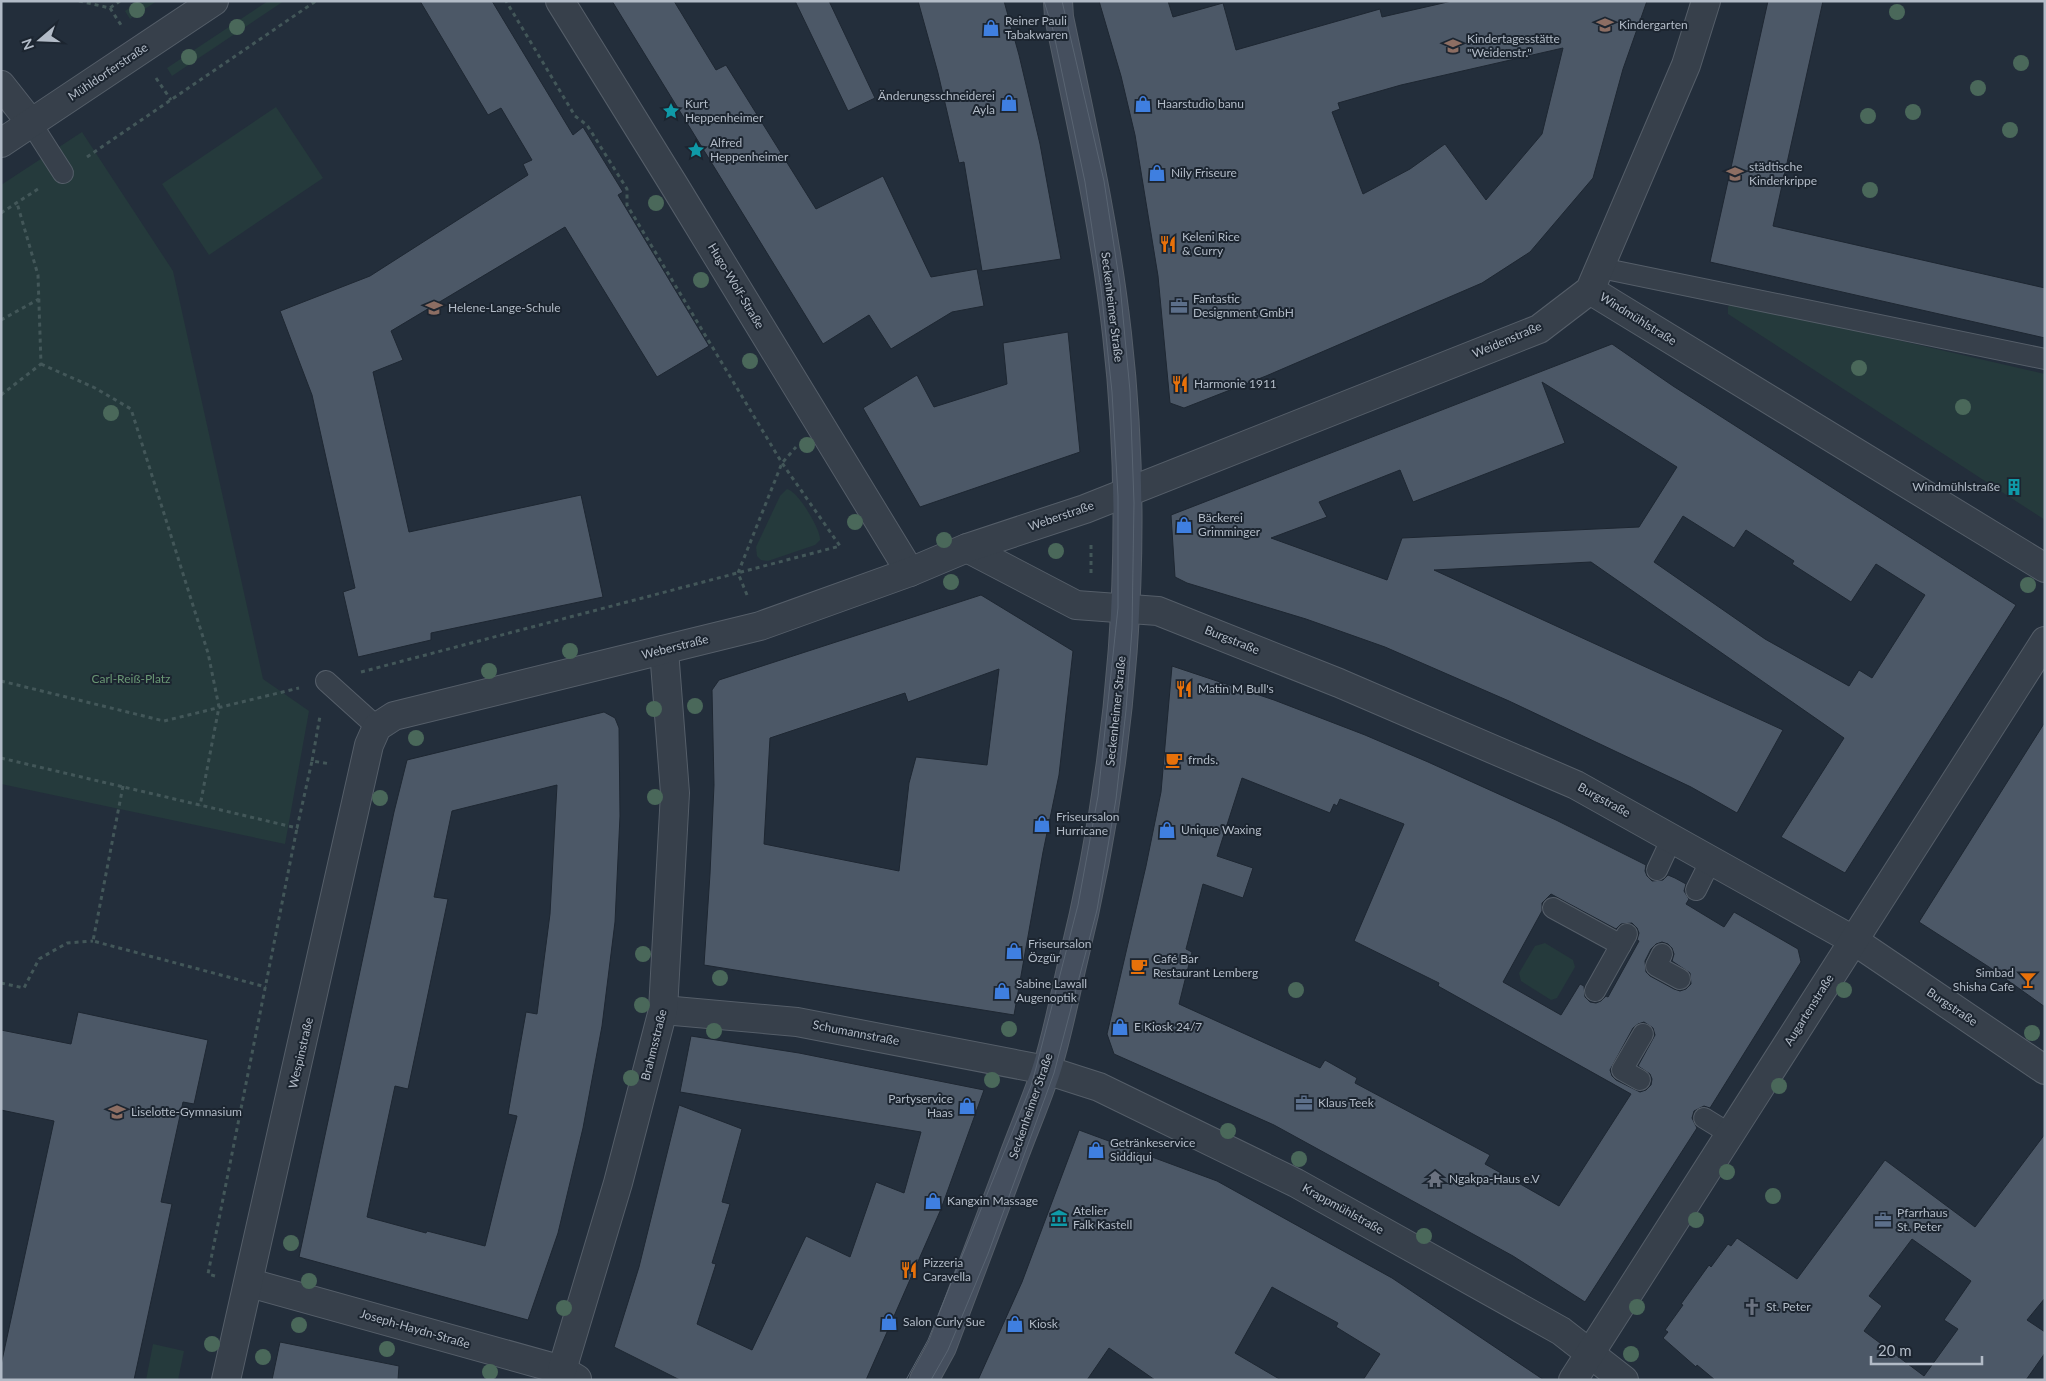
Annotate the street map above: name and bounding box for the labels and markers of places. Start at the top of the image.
place label: Reiner Pauli Tabakwaren [1005,13,1068,42]
school or university icon: Kindergarten [1595,15,1615,35]
place label: Kindergarten [1619,17,1688,32]
shop icon: Reiner Pauli Tabakwaren [981,18,1001,38]
place label: Kindertagesstätte "Weidenstr." [1467,31,1560,60]
school or university icon: Kindertagesstätte "Weidenstr." [1443,36,1463,56]
place label: Änderungsschneiderei Ayla [878,88,995,117]
shop icon: Änderungsschneiderei Ayla [999,93,1019,113]
shop icon: Haarstudio banu [1133,94,1153,114]
place label: Kurt Heppenheimer [685,96,764,125]
place label: Haarstudio banu [1157,96,1244,111]
place icon: Kurt Heppenheimer [661,101,681,121]
place label: Alfred Heppenheimer [710,135,789,164]
place icon: Alfred Heppenheimer [686,140,706,160]
place label: städtische Kinderkrippe [1749,159,1817,188]
shop icon: Nily Friseure [1147,163,1167,183]
school or university icon: städtische Kinderkrippe [1725,164,1745,184]
place label: Nily Friseure [1171,165,1237,180]
place label: Keleni Rice & Curry [1182,229,1240,258]
restaurant icon: Keleni Rice & Curry [1158,234,1178,254]
place label: Fantastic Designment GmbH [1193,291,1294,320]
office icon: Fantastic Designment GmbH [1169,296,1189,316]
school or university icon: Helene-Lange-Schule [424,298,444,318]
place label: Helene-Lange-Schule [448,300,561,315]
restaurant icon: Harmonie 1911 [1170,374,1190,394]
place label: Harmonie 1911 [1194,376,1277,391]
building icon: Windmühlstraße [2004,477,2024,497]
place label: Windmühlstraße [1912,479,2000,494]
place label: Bäckerei Grimminger [1198,510,1261,539]
shop icon: Bäckerei Grimminger [1174,515,1194,535]
restaurant icon: Matin M Bull's [1174,679,1194,699]
place label: Matin M Bull's [1198,681,1274,696]
cafe icon: frnds. [1164,750,1184,770]
place label: frnds. [1188,752,1218,767]
place label: Friseursalon Hurricane [1056,809,1120,838]
shop icon: Friseursalon Hurricane [1032,814,1052,834]
shop icon: Unique Waxing [1157,820,1177,840]
place label: Unique Waxing [1181,822,1261,837]
place label: Friseursalon Özgür [1028,936,1092,965]
shop icon: Friseursalon Özgür [1004,941,1024,961]
place label: Café Bar Restaurant Lemberg [1153,951,1258,980]
cafe icon: Café Bar Restaurant Lemberg [1129,956,1149,976]
place label: Simbad Shisha Cafe [1953,965,2014,994]
bar icon: Simbad Shisha Cafe [2018,970,2038,990]
place label: Sabine Lawall Augenoptik [1016,976,1087,1005]
shop icon: Sabine Lawall Augenoptik [992,981,1012,1001]
shop icon: E Kiosk 24/7 [1110,1017,1130,1037]
place label: E Kiosk 24/7 [1134,1019,1202,1034]
place label: Partyservice Haas [888,1091,953,1120]
office icon: Klaus Teek [1294,1093,1314,1113]
place label: Klaus Teek [1318,1095,1375,1110]
shop icon: Partyservice Haas [957,1096,977,1116]
school or university icon: Liselotte-Gymnasium [107,1102,127,1122]
place label: Liselotte-Gymnasium [131,1104,242,1119]
place label: Getränkeservice Siddiqui [1110,1135,1195,1164]
shop icon: Getränkeservice Siddiqui [1086,1140,1106,1160]
temple icon: Ngakpa-Haus e.V [1425,1169,1445,1189]
place label: Ngakpa-Haus e.V [1449,1171,1541,1186]
shop icon: Kangxin Massage [923,1191,943,1211]
place label: Kangxin Massage [947,1193,1038,1208]
place label: Atelier Falk Kastell [1073,1203,1132,1232]
place label: Pfarrhaus St. Peter [1897,1205,1948,1234]
museum icon: Atelier Falk Kastell [1049,1208,1069,1228]
office icon: Pfarrhaus St. Peter [1873,1210,1893,1230]
place label: Pizzeria Caravella [923,1255,971,1284]
restaurant icon: Pizzeria Caravella [899,1260,919,1280]
church icon: St. Peter [1742,1297,1762,1317]
place label: St. Peter [1766,1299,1811,1314]
shop icon: Salon Curly Sue [879,1312,899,1332]
place label: Salon Curly Sue [903,1314,985,1329]
shop icon: Kiosk [1005,1314,1025,1334]
place label: Kiosk [1029,1316,1059,1331]

